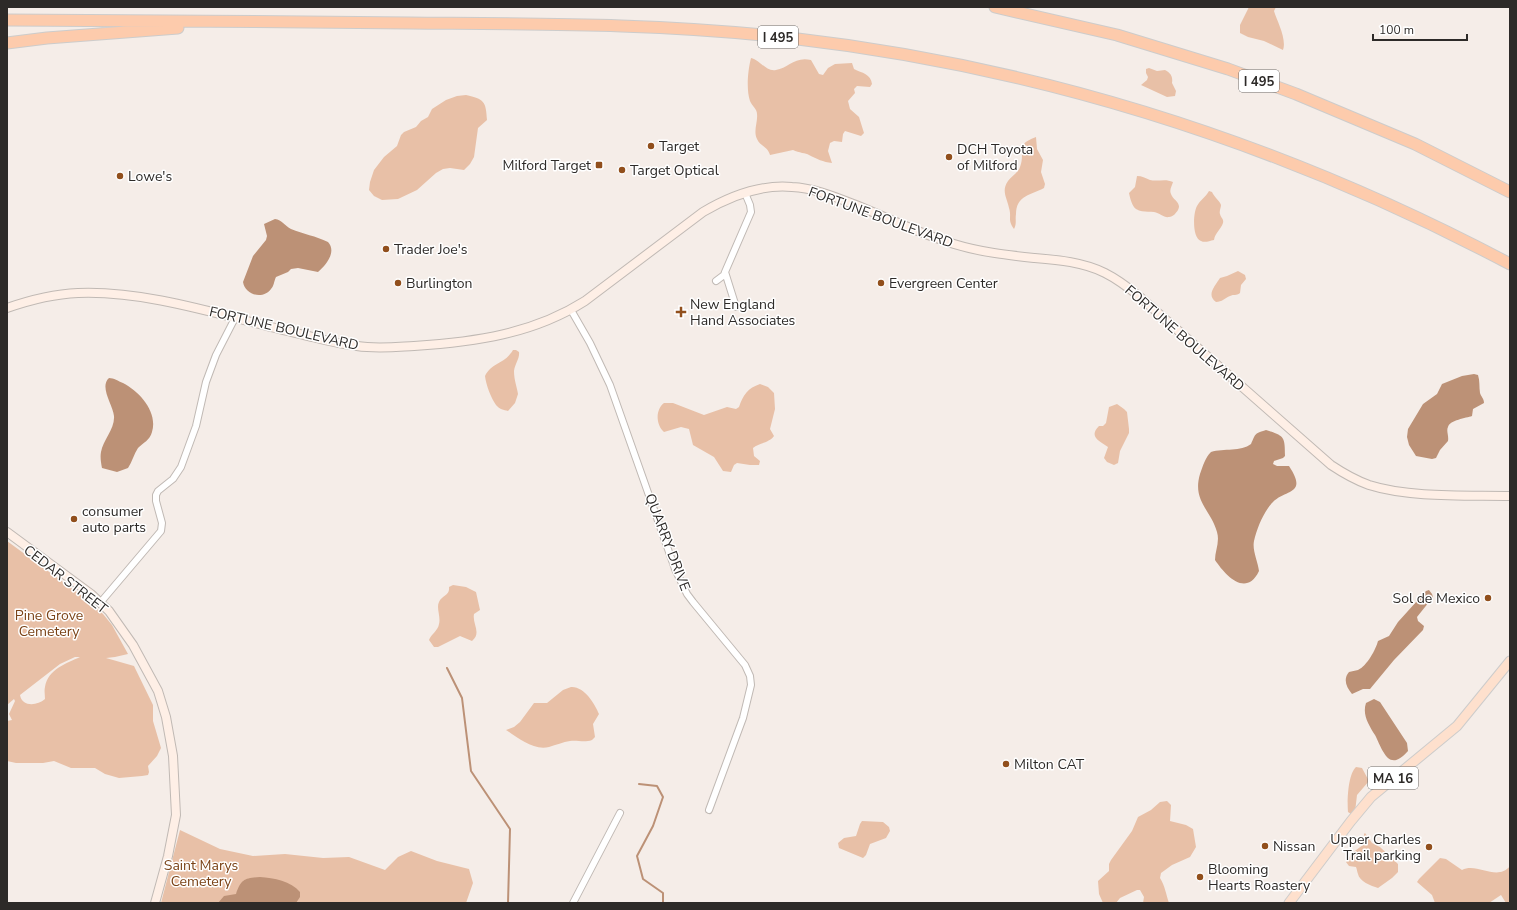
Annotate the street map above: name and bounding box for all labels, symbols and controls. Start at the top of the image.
scale bar [1373,16,1467,42]
text: 100 m [1379,22,1414,38]
road number: I 495 [758,26,798,48]
road number: I 495 [1239,70,1279,92]
place label: Target [659,137,699,156]
place label: DCH Toyota of Milford [957,140,1033,175]
marker: Target [646,141,656,151]
marker: DCH Toyota of Milford [944,152,954,162]
place label: Milford Target [503,156,591,175]
marker: Milford Target [594,160,604,170]
place label: Target Optical [630,161,720,180]
marker: Target Optical [617,165,627,175]
place label: Lowe's [128,167,172,186]
marker: Lowe's [115,171,125,181]
street label: FORTUNE BOULEVARD [806,182,956,253]
place label: Trader Joe's [394,240,468,259]
marker: Trader Joe's [381,244,391,254]
place label: Burlington [406,274,472,293]
place label: Evergreen Center [889,274,998,293]
marker: Burlington [393,278,403,288]
marker: Evergreen Center [876,278,886,288]
street label: FORTUNE BOULEVARD [1121,281,1249,396]
place label: New England Hand Associates [690,295,796,330]
street label: FORTUNE BOULEVARD [207,302,361,355]
marker: New England Hand Associates [675,306,687,318]
street label: QUARRY DRIVE [640,491,695,594]
place label: consumer auto parts [82,502,146,537]
marker: consumer auto parts [69,514,79,524]
street label: CEDAR STREET [20,541,112,619]
place label: Sol de Mexico [1393,589,1480,608]
marker: Sol de Mexico [1483,593,1493,603]
park label: Pine Grove Cemetery [15,606,83,641]
place label: Milton CAT [1014,755,1085,774]
marker: Milton CAT [1001,759,1011,769]
road number: MA 16 [1368,767,1418,789]
place label: Upper Charles Trail parking [1330,830,1421,865]
place label: Nissan [1273,837,1315,856]
marker: Nissan [1260,841,1270,851]
marker: Upper Charles Trail parking [1424,842,1434,852]
park label: Saint Marys Cemetery [164,856,238,891]
place label: Blooming Hearts Roastery [1208,860,1311,895]
marker: Blooming Hearts Roastery [1195,872,1205,882]

